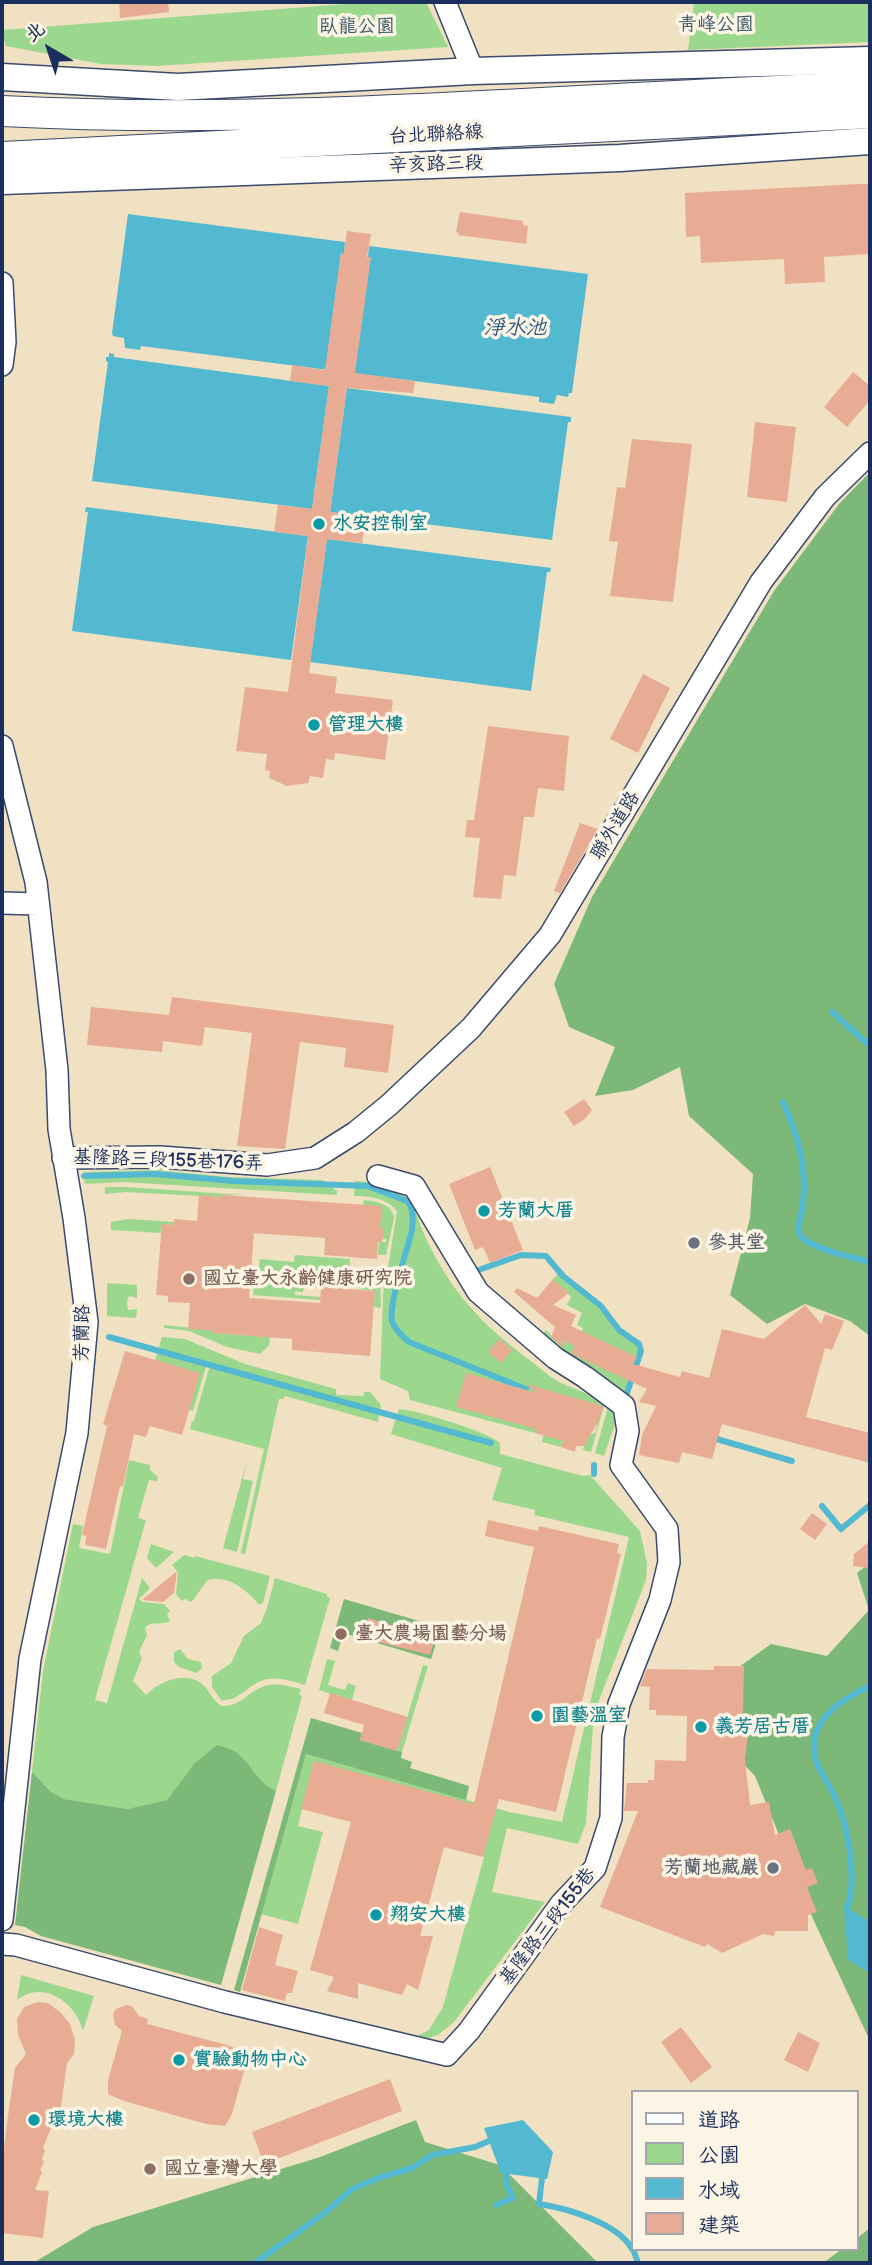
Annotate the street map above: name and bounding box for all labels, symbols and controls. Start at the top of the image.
north arrow [14,14,84,84]
park label: 青峰公園 [678,14,754,36]
park label: 臥龍公園 [319,16,395,38]
text: 北 [21,17,50,47]
street label: 台北聯絡線 [388,121,484,149]
street label: 辛亥路三段 [388,152,484,178]
water label: 淨水池 [484,316,546,342]
place label: 水安控制室 [333,513,428,535]
marker: 水安控制室 [311,516,327,532]
place label: 管理大樓 [328,714,404,736]
marker: 管理大樓 [306,717,322,733]
street label: 聯外道路 [587,788,645,864]
street label: 基隆路三段155巷176弄 [72,1146,264,1176]
place label: 芳蘭大厝 [498,1200,574,1222]
marker: 芳蘭大厝 [476,1203,492,1219]
place label: 參其堂 [708,1232,765,1254]
marker: 參其堂 [686,1235,702,1251]
place label: 國立臺大永齡健康研究院 [203,1268,412,1290]
marker: 國立臺大永齡健康研究院 [181,1271,197,1287]
street label: 芳蘭路 [71,1304,95,1362]
place label: 臺大農場園藝分場 [355,1623,507,1645]
marker: 臺大農場園藝分場 [333,1626,349,1642]
place label: 園藝溫室 [551,1705,627,1727]
marker: 園藝溫室 [529,1708,545,1724]
place label: 義芳居古厝 [715,1716,810,1738]
marker: 義芳居古厝 [693,1719,709,1735]
place label: 芳蘭地藏巖 [664,1857,759,1879]
marker: 芳蘭地藏巖 [765,1860,781,1876]
street label: 基隆路三段155巷 [495,1864,601,1990]
place label: 翔安大樓 [390,1904,466,1926]
marker: 翔安大樓 [368,1907,384,1923]
place label: 實驗動物中心 [193,2049,307,2071]
marker: 實驗動物中心 [171,2052,187,2068]
legend [630,2090,858,2251]
text: 道路 [698,2108,740,2133]
place label: 環境大樓 [48,2109,124,2131]
marker: 環境大樓 [26,2112,42,2128]
text: 公園 [698,2143,740,2168]
place label: 國立臺灣大學 [164,2158,278,2180]
marker: 國立臺灣大學 [142,2161,158,2177]
text: 水域 [698,2178,740,2203]
text: 建築 [698,2213,740,2238]

